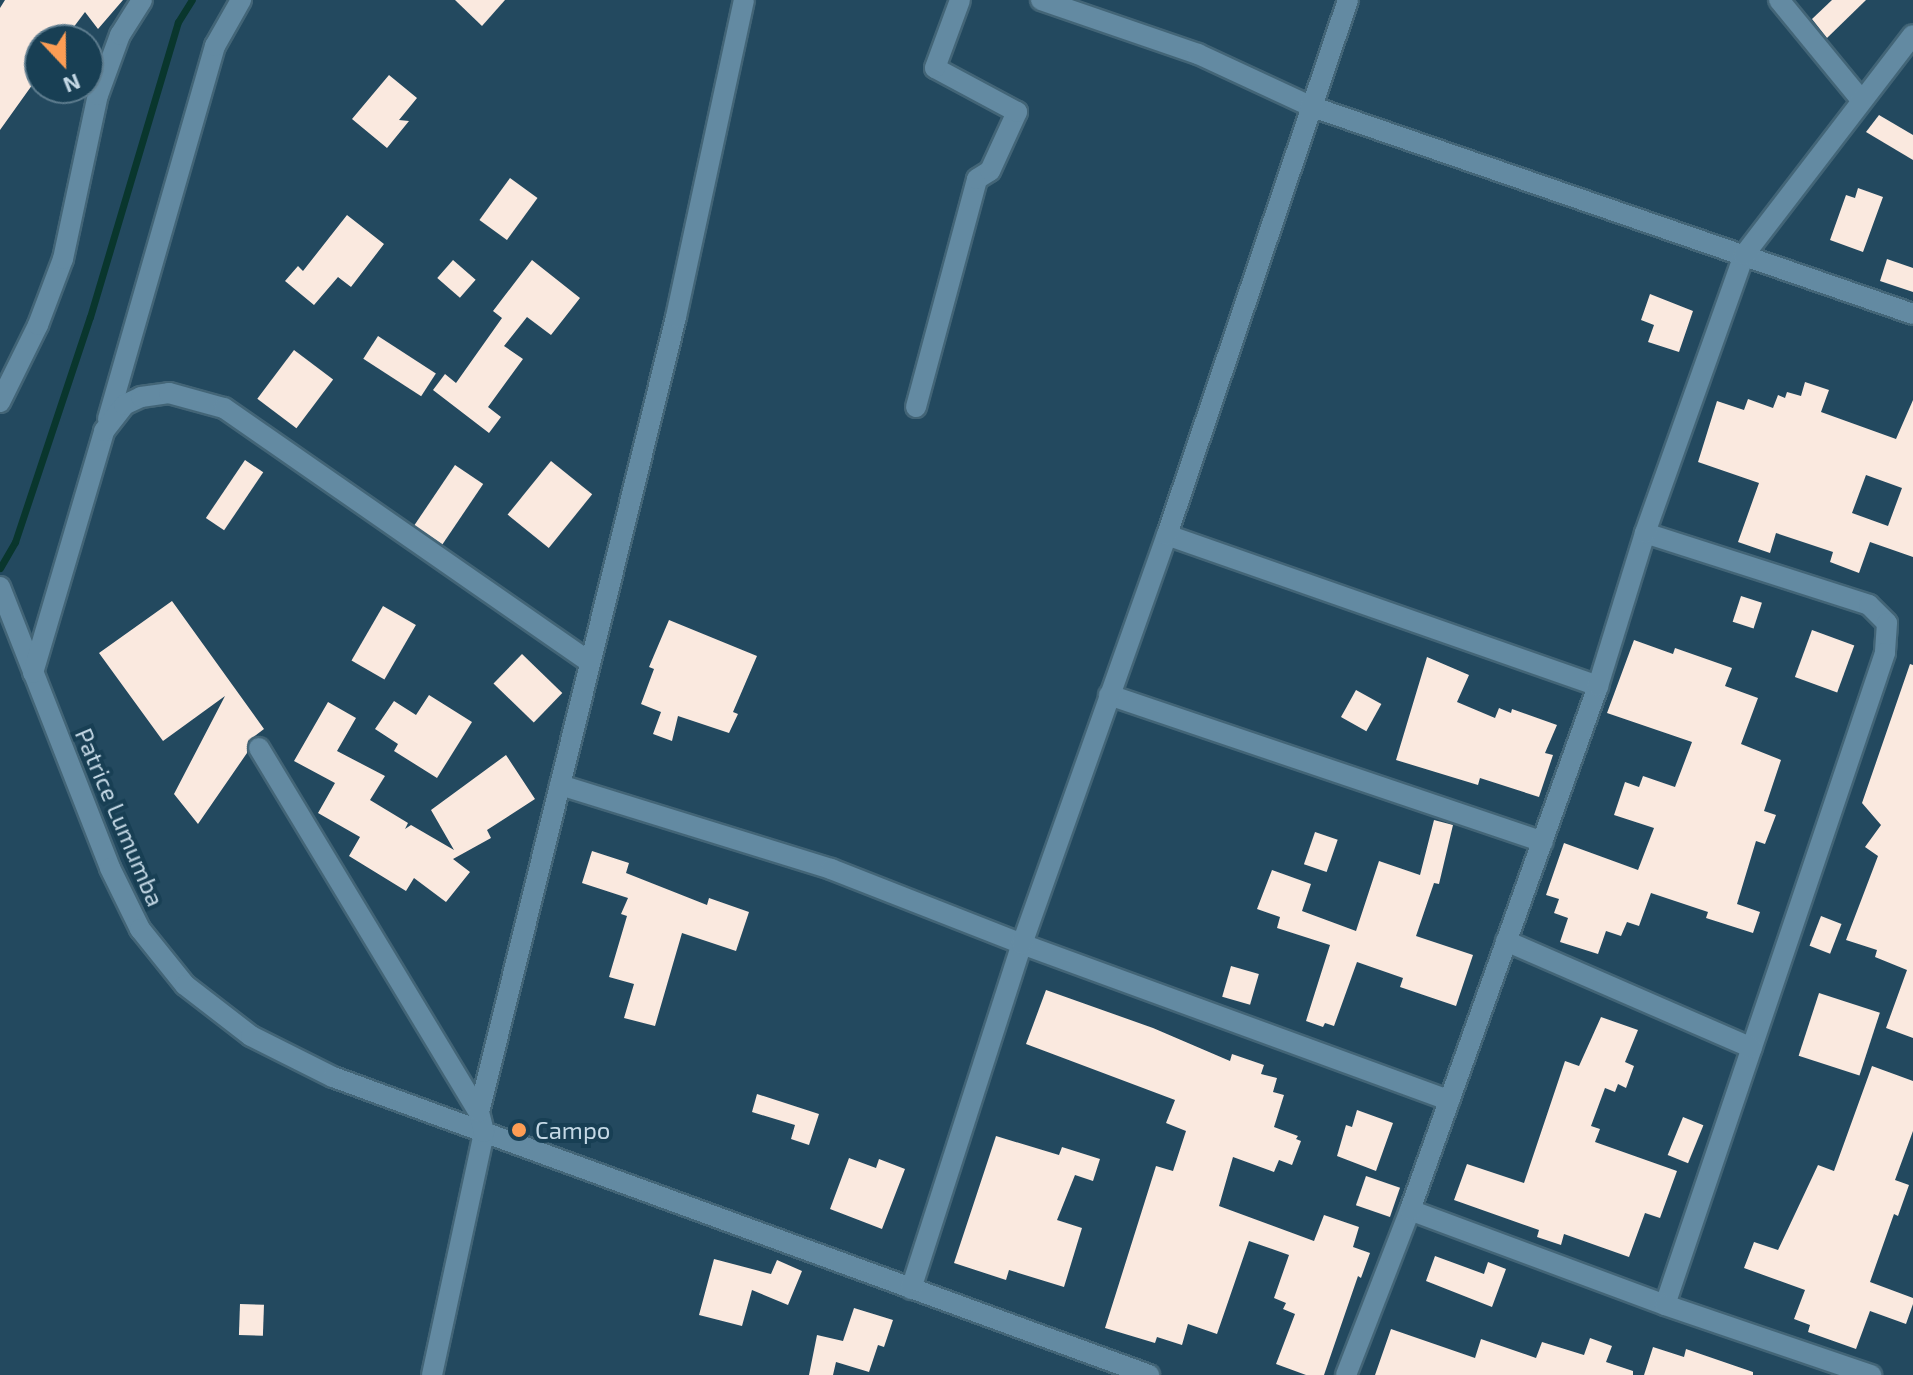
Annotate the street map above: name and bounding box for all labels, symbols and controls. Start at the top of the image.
north arrow [24,24,104,104]
text: N [60,69,84,99]
street label: Patrice Lumumba [70,724,170,910]
place label: Campo [535,1116,610,1144]
marker: Campo [510,1121,528,1139]

